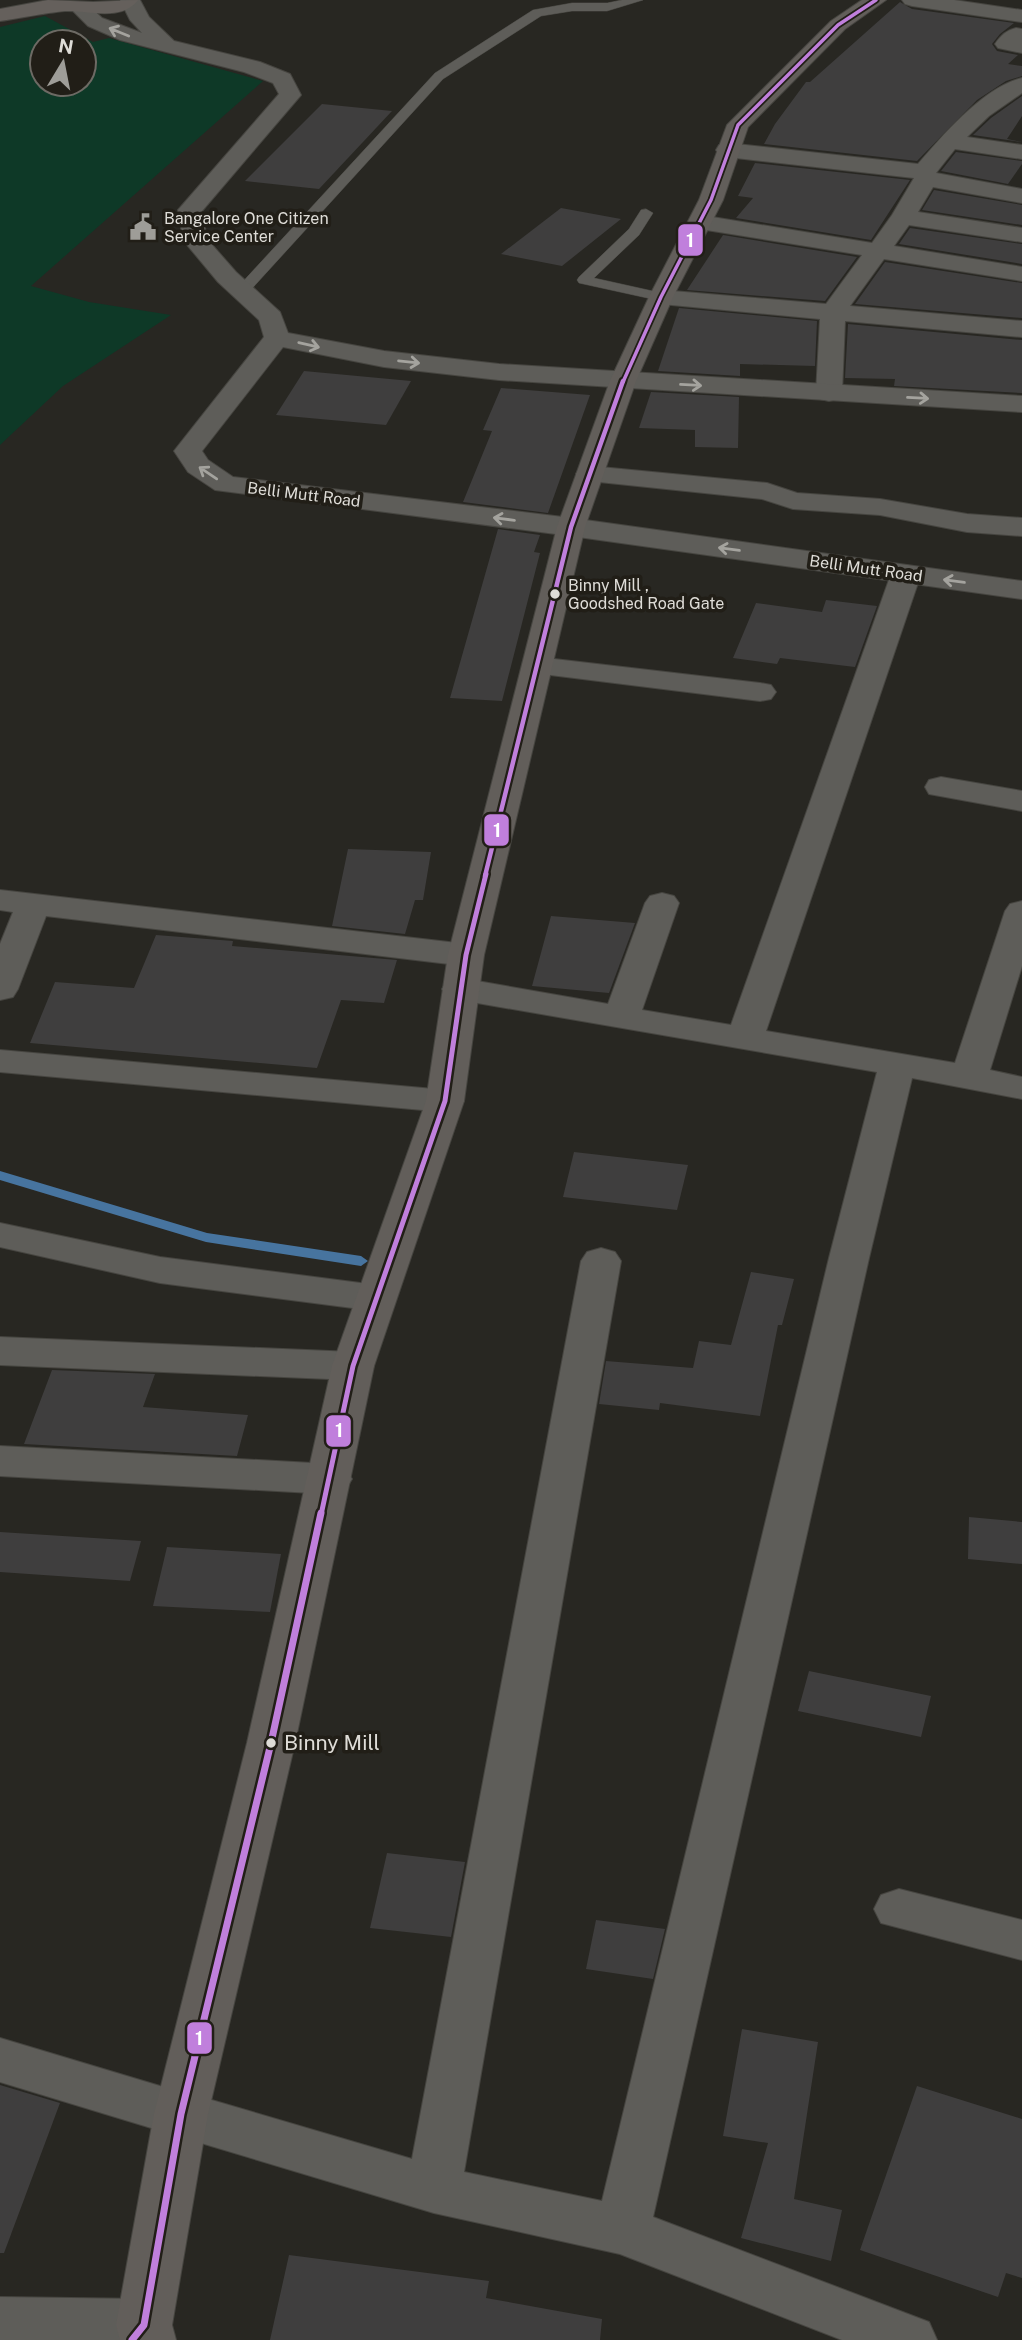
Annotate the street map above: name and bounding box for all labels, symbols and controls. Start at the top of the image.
one-way arrow [109,25,131,38]
north arrow [28,28,98,98]
text: N [57,34,75,58]
place label: Bangalore One Citizen Service Center [164,209,329,246]
public building icon: Bangalore One Citizen Service Center [128,212,158,242]
line badge: 1 [677,223,704,257]
text: 1 [686,229,694,251]
one-way arrow [297,339,320,352]
one-way arrow [397,355,420,368]
one-way arrow [679,379,702,392]
one-way arrow [907,392,929,405]
one-way arrow [199,466,218,480]
street label: Belli Mutt Road [246,478,362,511]
one-way arrow [493,512,516,525]
one-way arrow [718,542,741,555]
street label: Belli Mutt Road [808,551,924,586]
one-way arrow [944,574,966,587]
place label: Binny Mill , Goodshed Road Gate [568,576,724,613]
marker: Binny Mill , Goodshed Road Gate [548,587,562,601]
line badge: 1 [483,813,510,847]
text: 1 [493,819,501,841]
line badge: 1 [325,1414,352,1448]
text: 1 [335,1419,343,1441]
place label: Binny Mill [284,1730,380,1755]
marker: Binny Mill [264,1736,278,1750]
line badge: 1 [186,2021,213,2055]
text: 1 [195,2027,203,2049]

